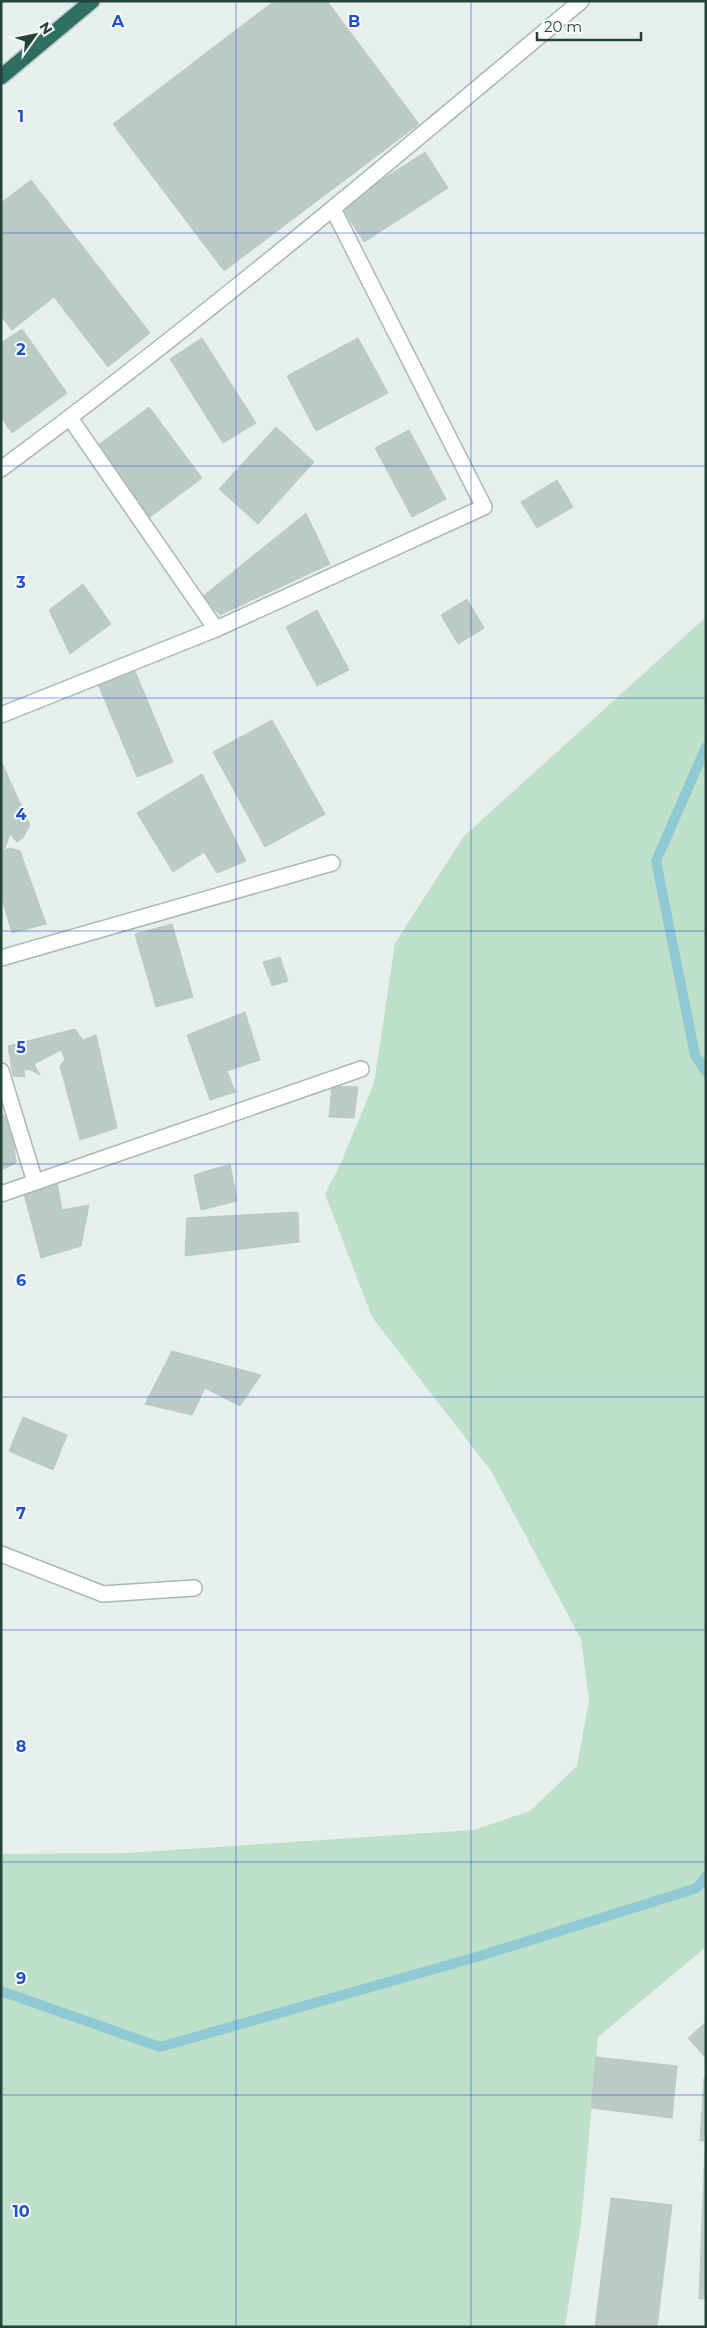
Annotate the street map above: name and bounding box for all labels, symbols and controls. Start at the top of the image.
north arrow [10,10,60,60]
scale bar [537,10,641,42]
text: A [111,12,125,31]
text: B [348,12,360,31]
text: 20 m [544,17,582,36]
text: N [35,18,57,38]
text: 1 [18,107,24,126]
text: 2 [16,340,26,359]
text: 3 [15,573,26,592]
text: 4 [15,805,27,824]
text: 5 [16,1038,26,1057]
text: 6 [16,1271,26,1290]
text: 7 [16,1504,26,1523]
text: 8 [16,1737,26,1756]
text: 9 [16,1969,26,1988]
text: 10 [12,2202,30,2221]

